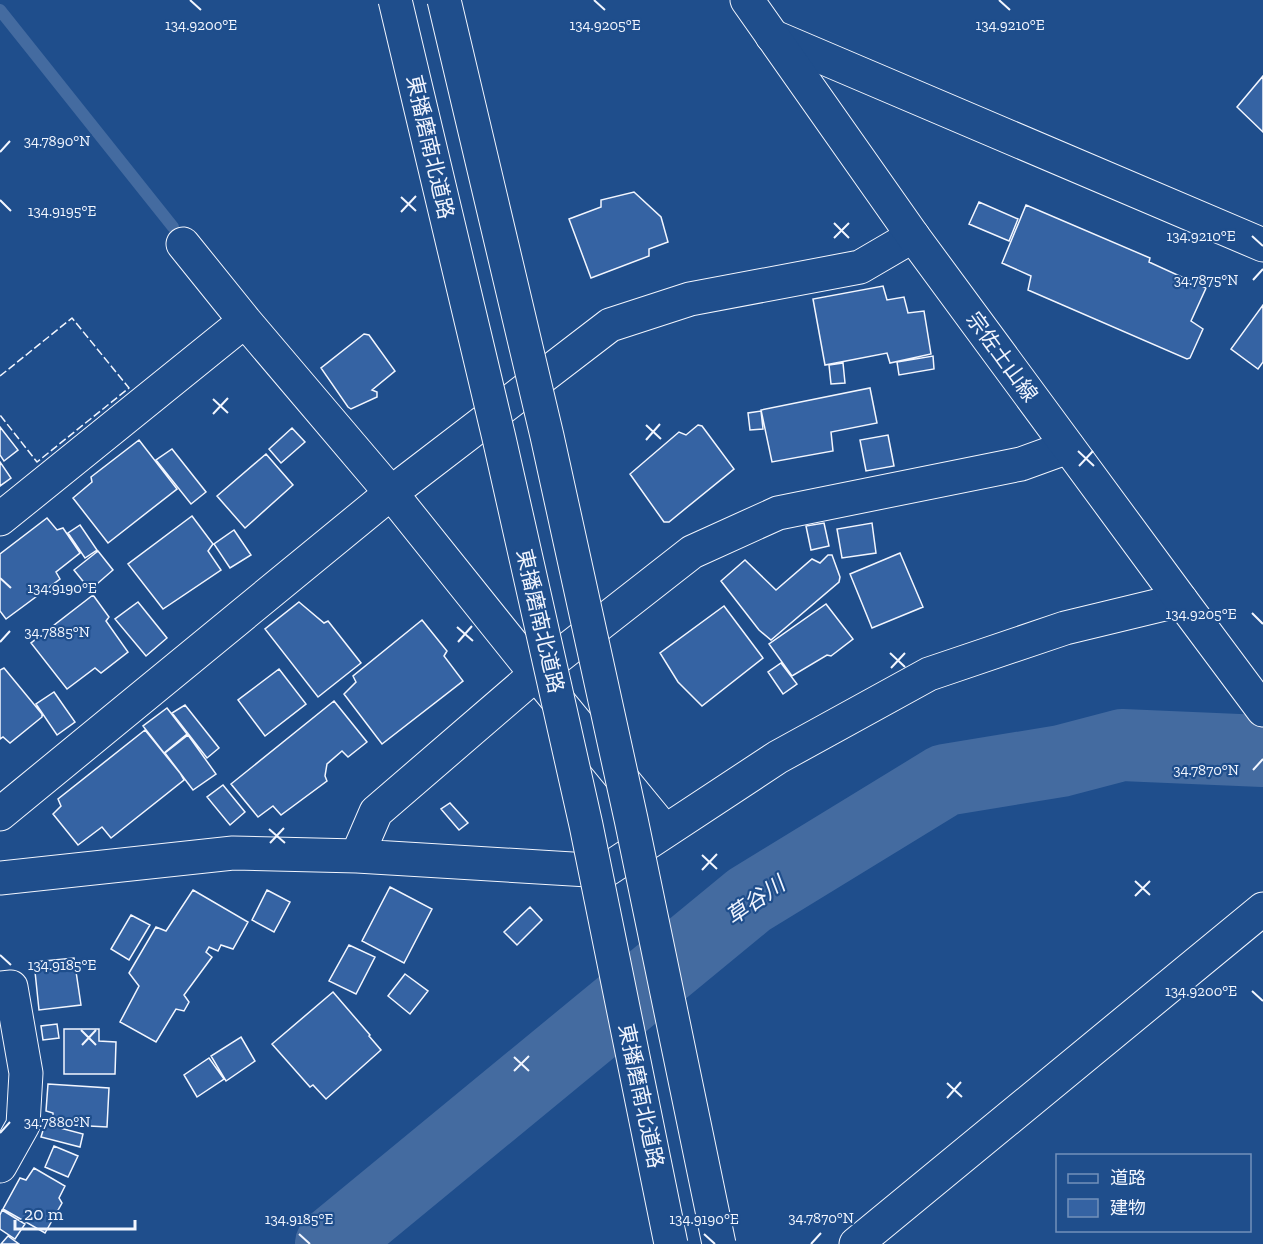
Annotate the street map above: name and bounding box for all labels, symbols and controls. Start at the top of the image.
text: 134.9200°E [165,16,237,34]
text: 134.9205°E [569,16,641,34]
text: 134.9210°E [975,16,1045,34]
street label: 東播磨南北道路 [402,72,459,221]
text: 34.7890°N [24,132,90,150]
text: 134.9195°E [28,202,96,220]
text: 134.9210°E [1166,227,1236,245]
text: 34.7875°N [1174,271,1238,289]
street label: 宗佐土山線 [961,307,1043,407]
street label: 東播磨南北道路 [512,546,569,695]
text: 134.9190°E [27,579,97,597]
text: 134.9205°E [1165,605,1237,623]
text: 34.7885°N [24,623,90,641]
text: 34.7870°N [1173,761,1239,779]
water label: 草谷川 [721,869,792,930]
text: 134.9185°E [28,956,96,974]
text: 134.9200°E [1165,982,1237,1000]
street label: 東播磨南北道路 [614,1021,669,1170]
text: 34.7880°N [24,1113,90,1131]
legend [1056,1154,1251,1232]
text: 道路 [1110,1167,1146,1189]
scale bar [15,1193,135,1231]
text: 建物 [1110,1197,1146,1219]
text: 20 m [24,1203,64,1225]
text: 34.7870°N [788,1209,854,1227]
text: 134.9185°E [265,1210,333,1228]
text: 134.9190°E [669,1210,739,1228]

